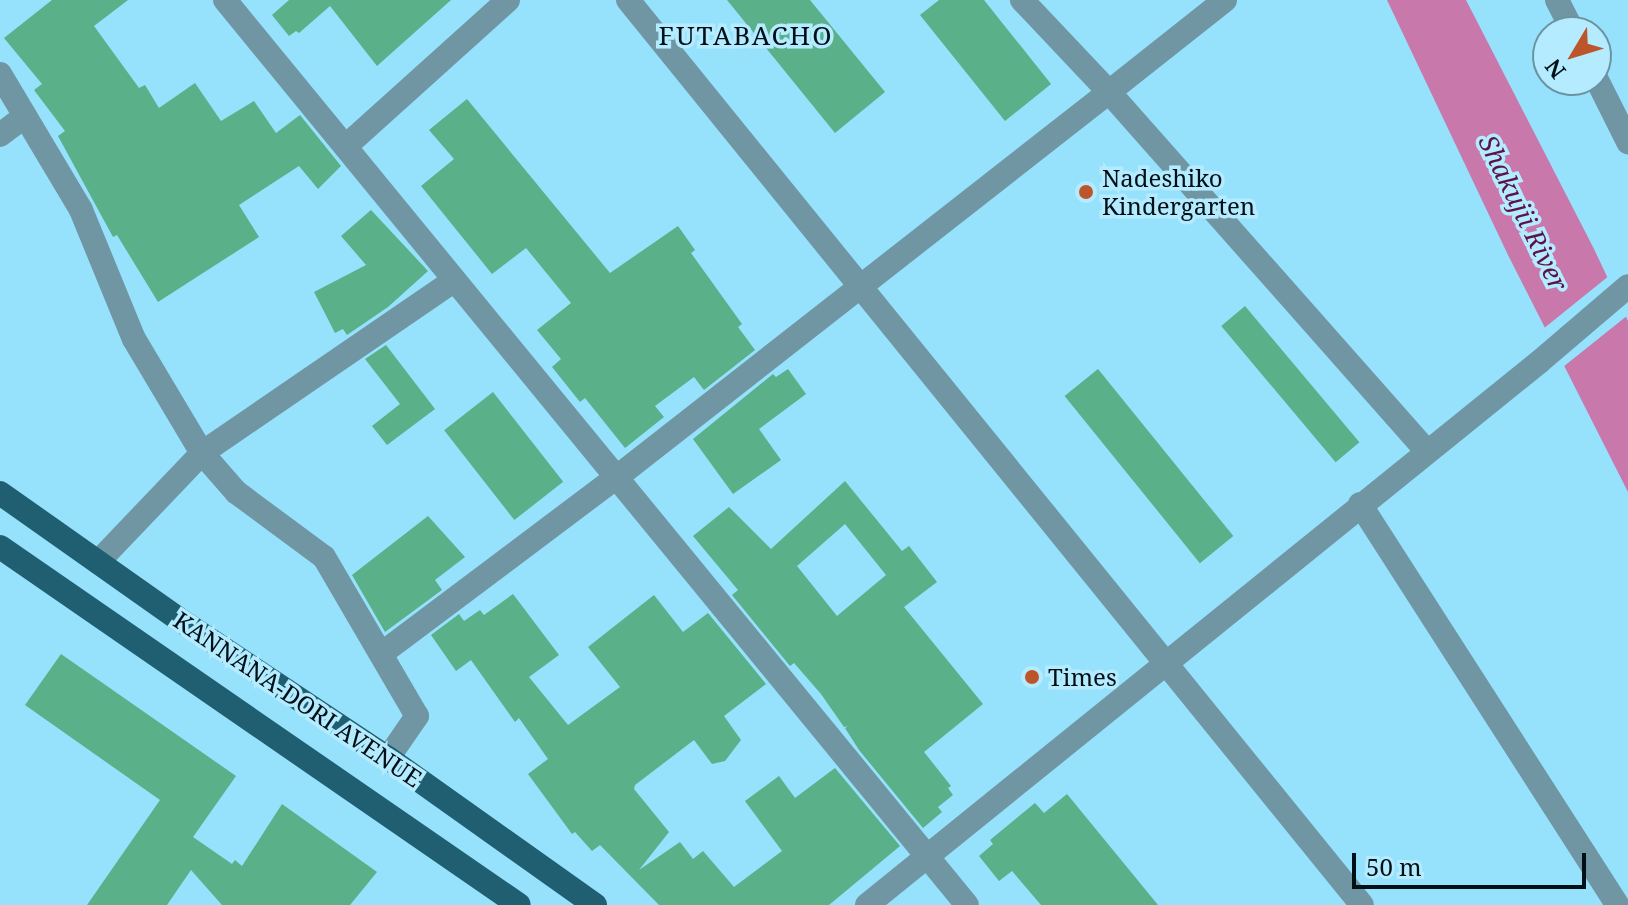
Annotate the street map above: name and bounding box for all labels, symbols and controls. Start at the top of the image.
north arrow [1532,16,1612,96]
district label: FUTABACHO [659,20,833,52]
text: N [1538,53,1572,86]
water label: Shakujii River [1472,130,1574,296]
place label: Nadeshiko Kindergarten [1102,164,1255,220]
marker: Nadeshiko Kindergarten [1077,183,1095,201]
street label: KANNANA-DORI AVENUE [169,605,427,793]
place label: Times [1048,663,1117,691]
marker: Times [1023,668,1041,686]
scale bar [1356,837,1590,887]
text: 50 m [1366,850,1422,883]

